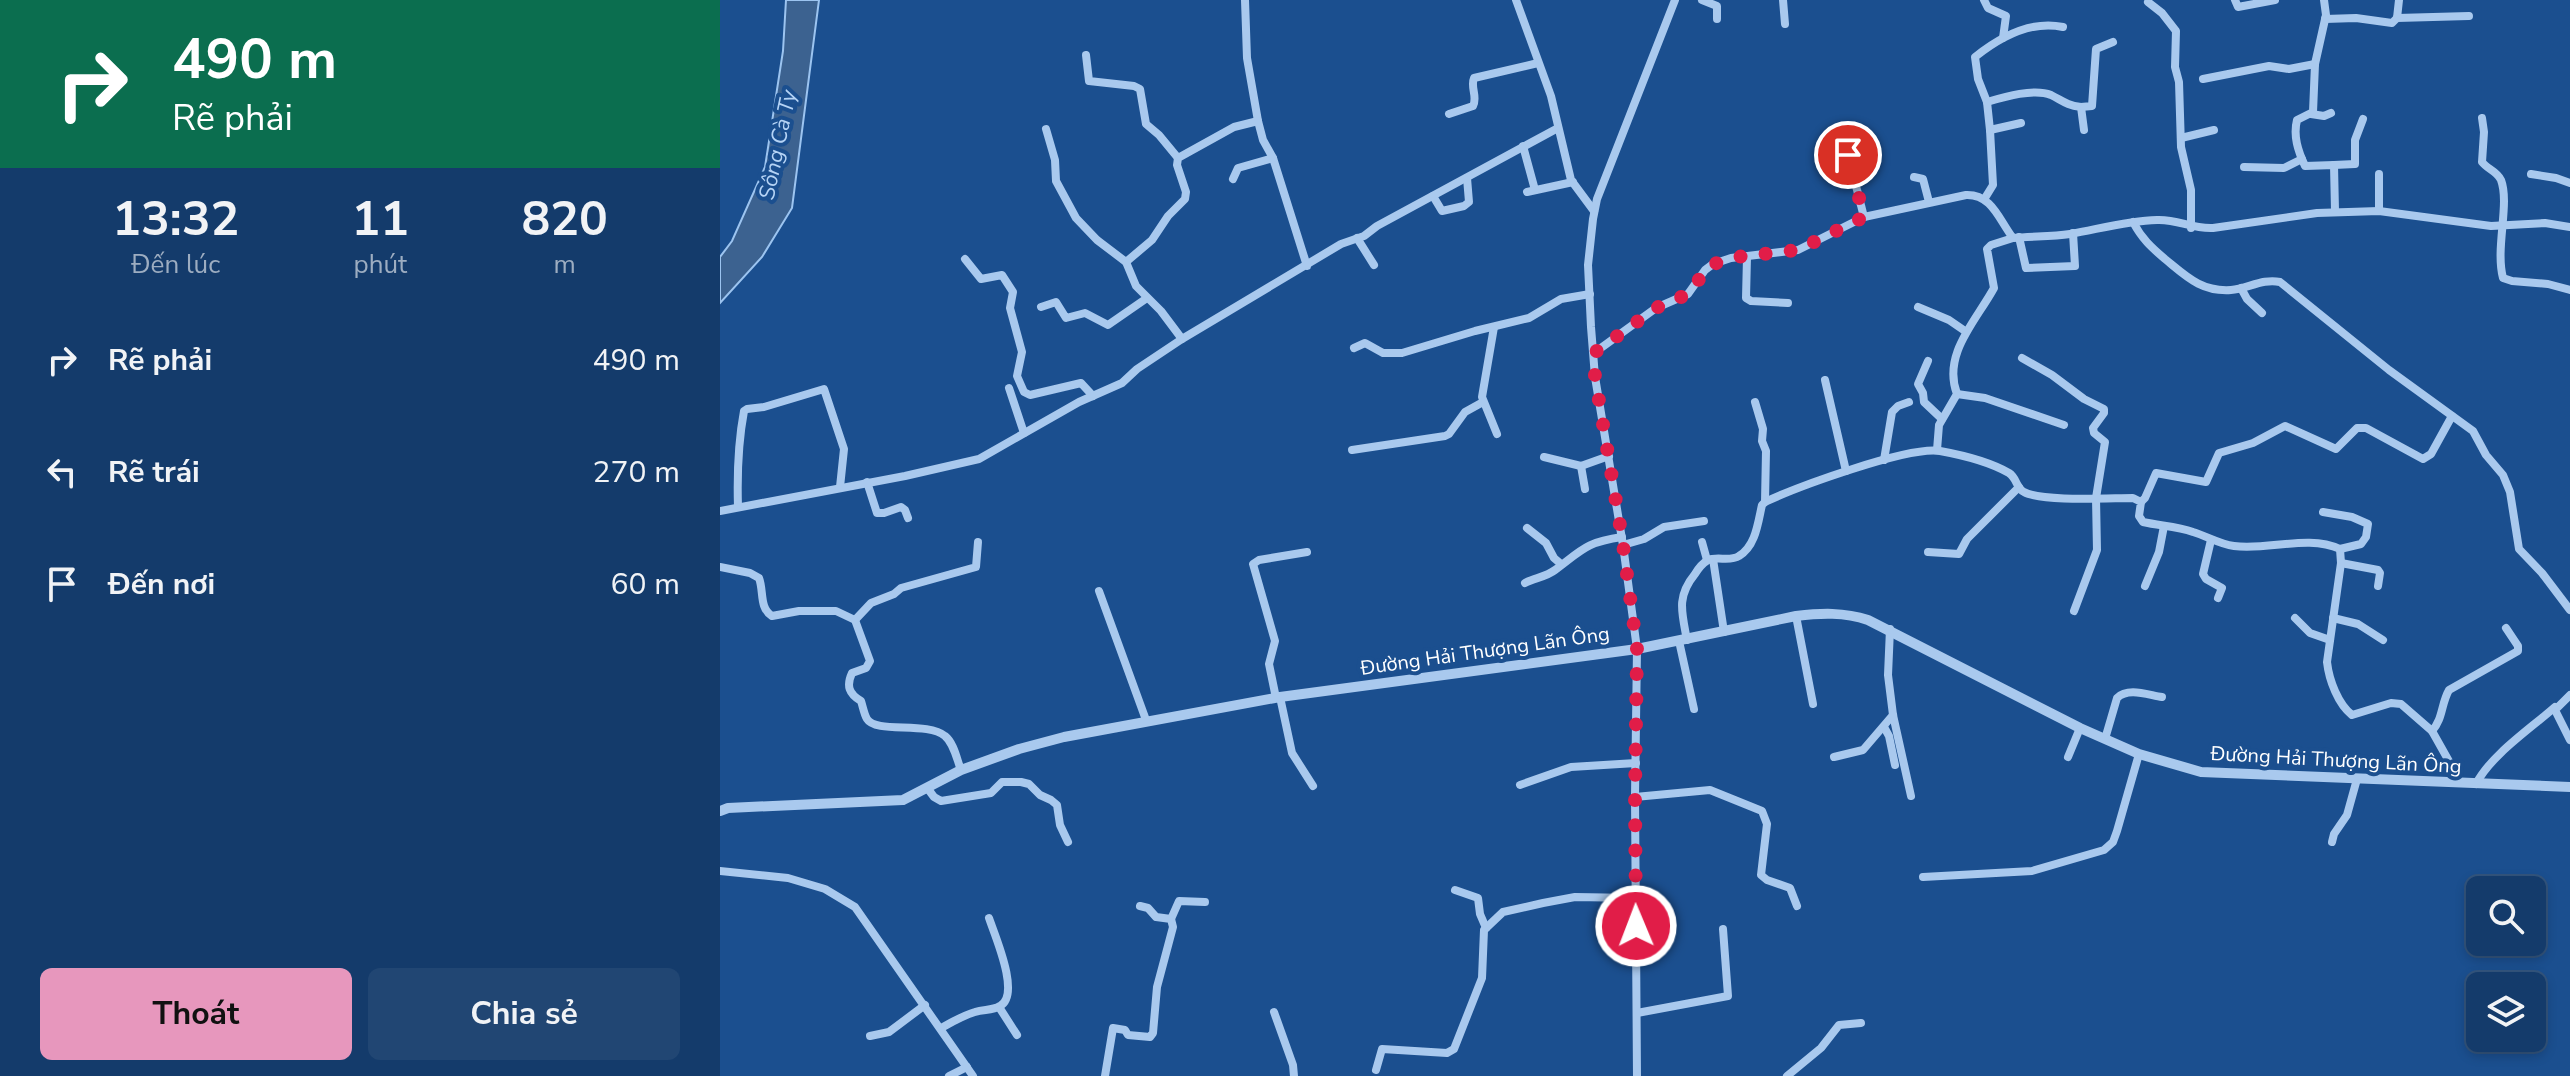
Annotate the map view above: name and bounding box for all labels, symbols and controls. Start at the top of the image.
text: 490 m [172,21,337,98]
icon: right [40,32,144,136]
water label: Sông Cà Ty [752,87,804,203]
text: Rẽ phải [172,94,293,143]
pin [1814,121,1882,189]
icon: arrive [1826,133,1870,177]
text: 13:32 [112,186,239,252]
text: 11 [352,186,409,252]
text: 820 [521,186,608,252]
text: Đến lúc [131,247,220,282]
text: phút [354,247,407,282]
text: m [553,247,576,282]
icon: right [40,338,84,382]
text: Rẽ phải [108,340,212,381]
text: 490 m [593,340,680,381]
icon: left [40,450,84,494]
text: Rẽ trái [108,452,200,493]
text: 270 m [593,452,680,493]
icon: arrive [40,562,84,606]
text: Đến nơi [108,564,215,605]
text: 60 m [611,564,680,605]
street label: Đường Hải Thượng Lãn Ông [1358,620,1611,682]
street label: Đường Hải Thượng Lãn Ông [2209,740,2462,780]
map controls [2466,876,2546,1052]
button: search [2466,876,2546,956]
position arrow [1594,884,1678,968]
button: Thoát [40,968,352,1060]
button: Chia sẻ [368,968,680,1060]
button: layers [2466,972,2546,1052]

